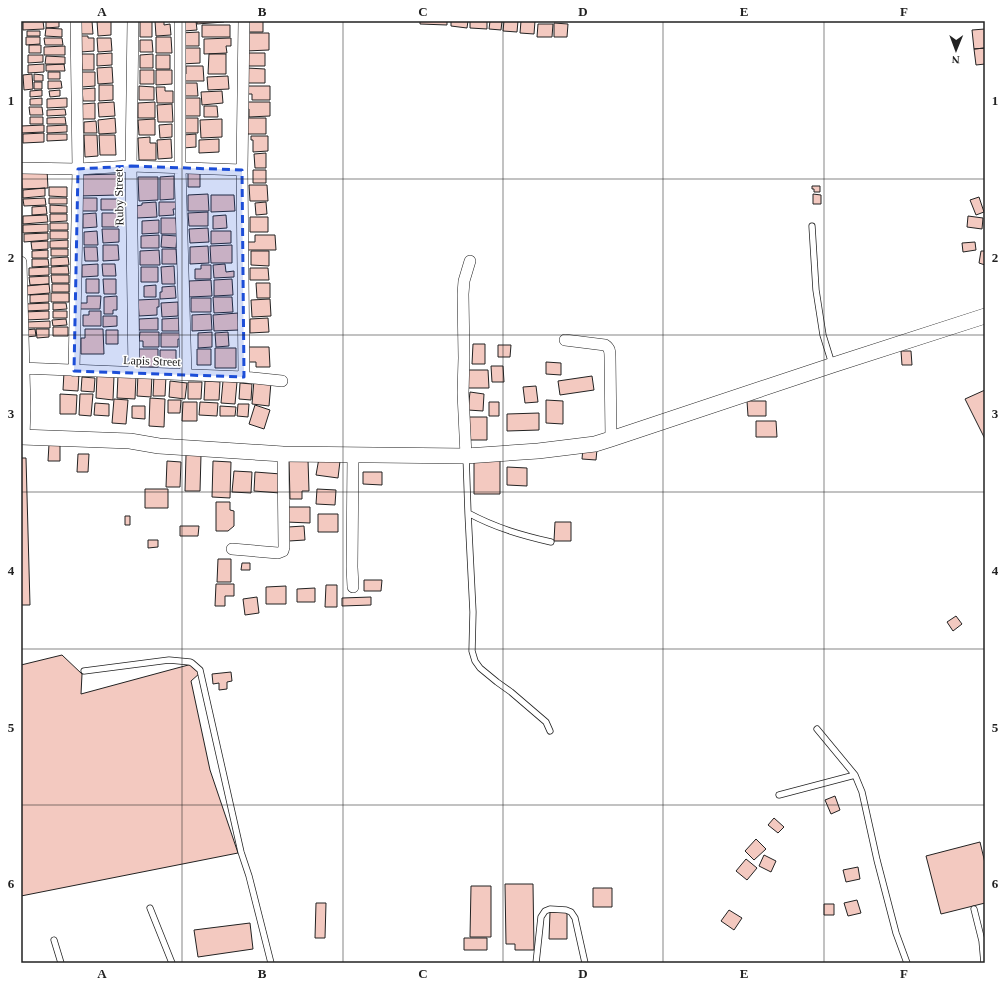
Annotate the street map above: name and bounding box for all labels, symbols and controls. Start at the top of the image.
text: A [97,4,107,19]
text: B [258,4,267,19]
text: C [418,4,428,19]
text: D [578,4,588,19]
text: E [740,4,748,19]
text: F [900,4,908,19]
north arrow [936,30,976,70]
text: N [952,54,960,66]
text: 1 [8,93,14,108]
text: 1 [992,93,998,108]
street label: Ruby Street [111,168,126,226]
text: 2 [8,250,14,265]
text: 2 [992,250,998,265]
street label: Lapis Street [123,353,182,369]
text: 3 [8,406,15,421]
text: 3 [992,406,999,421]
text: 4 [8,563,15,578]
text: 4 [992,563,999,578]
text: 5 [8,720,15,735]
text: 5 [992,720,999,735]
text: 6 [8,876,15,891]
text: 6 [992,876,999,891]
text: A [97,966,107,981]
text: B [258,966,267,981]
text: C [418,966,428,981]
text: D [578,966,588,981]
text: E [740,966,748,981]
text: F [900,966,908,981]

